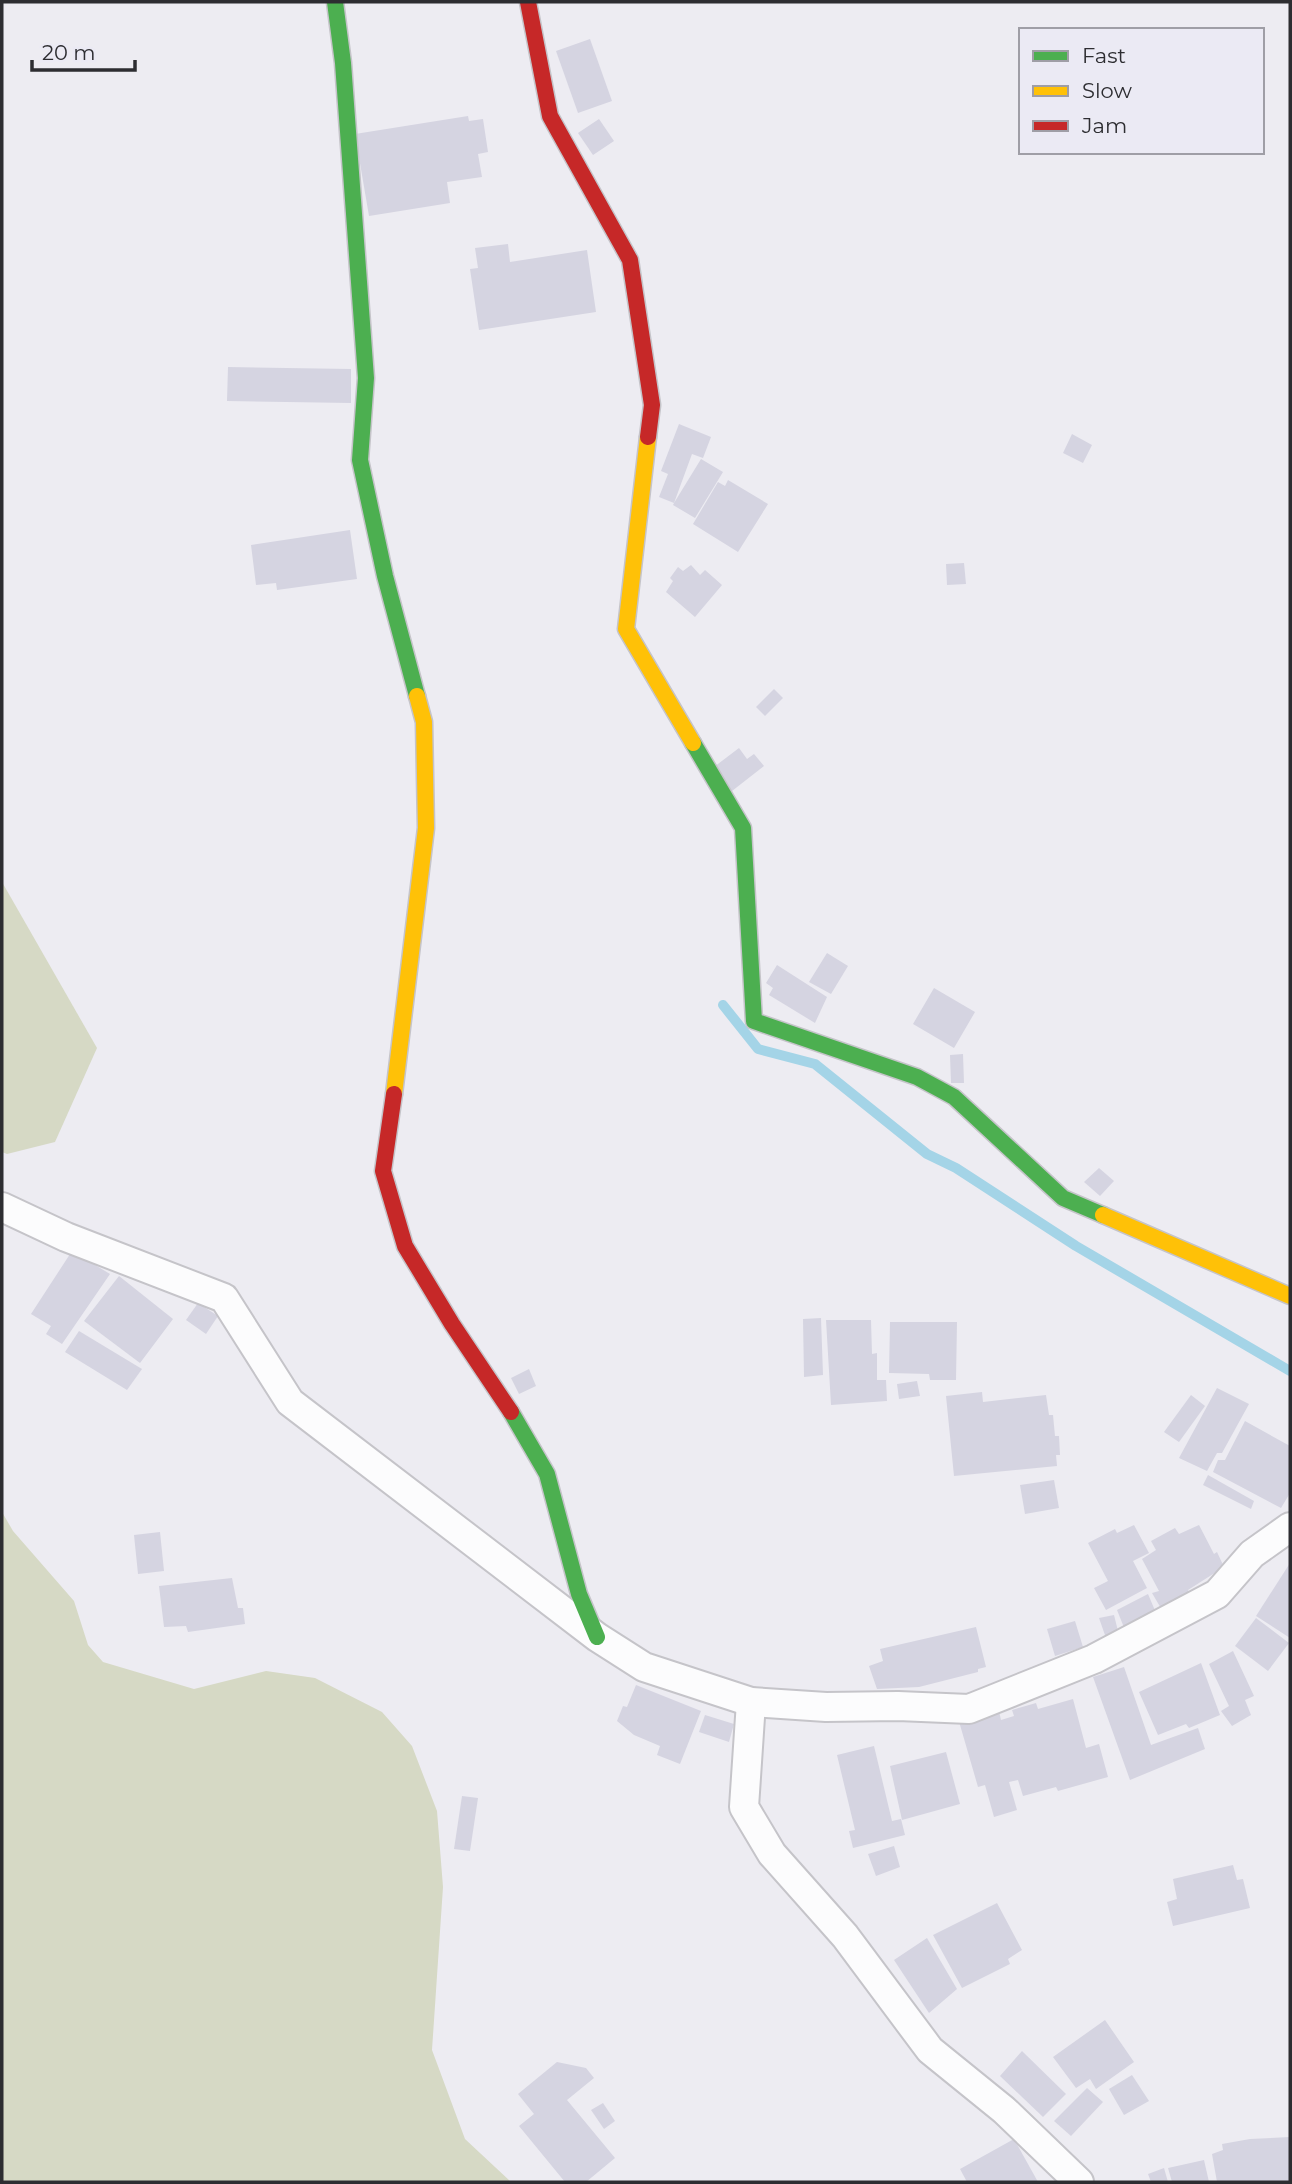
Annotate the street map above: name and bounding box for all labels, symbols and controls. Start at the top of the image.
scale bar [32,28,135,72]
legend [1019,28,1264,154]
text: 20 m [42,40,96,65]
text: Fast [1082,43,1126,68]
text: Slow [1082,78,1132,103]
text: Jam [1081,113,1127,138]

